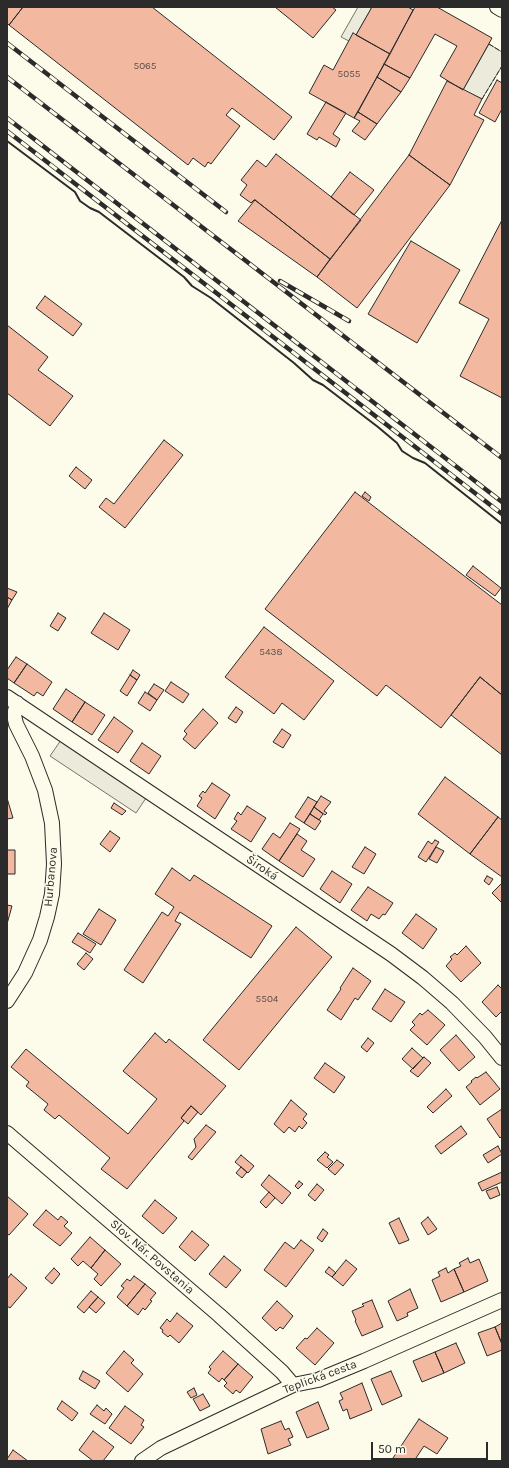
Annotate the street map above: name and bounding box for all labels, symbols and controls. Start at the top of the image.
house number: 5065 [134,60,156,72]
house number: 5055 [338,68,360,80]
house number: 5438 [259,646,283,658]
street label: Hurbanova [41,847,61,907]
street label: Široká [243,852,281,884]
house number: 5504 [256,993,278,1005]
street label: Slov. Nár. Povstania [107,1217,197,1297]
street label: Teplická cesta [281,1357,359,1397]
scale bar [373,1434,490,1460]
text: 50 m [378,1442,406,1456]

